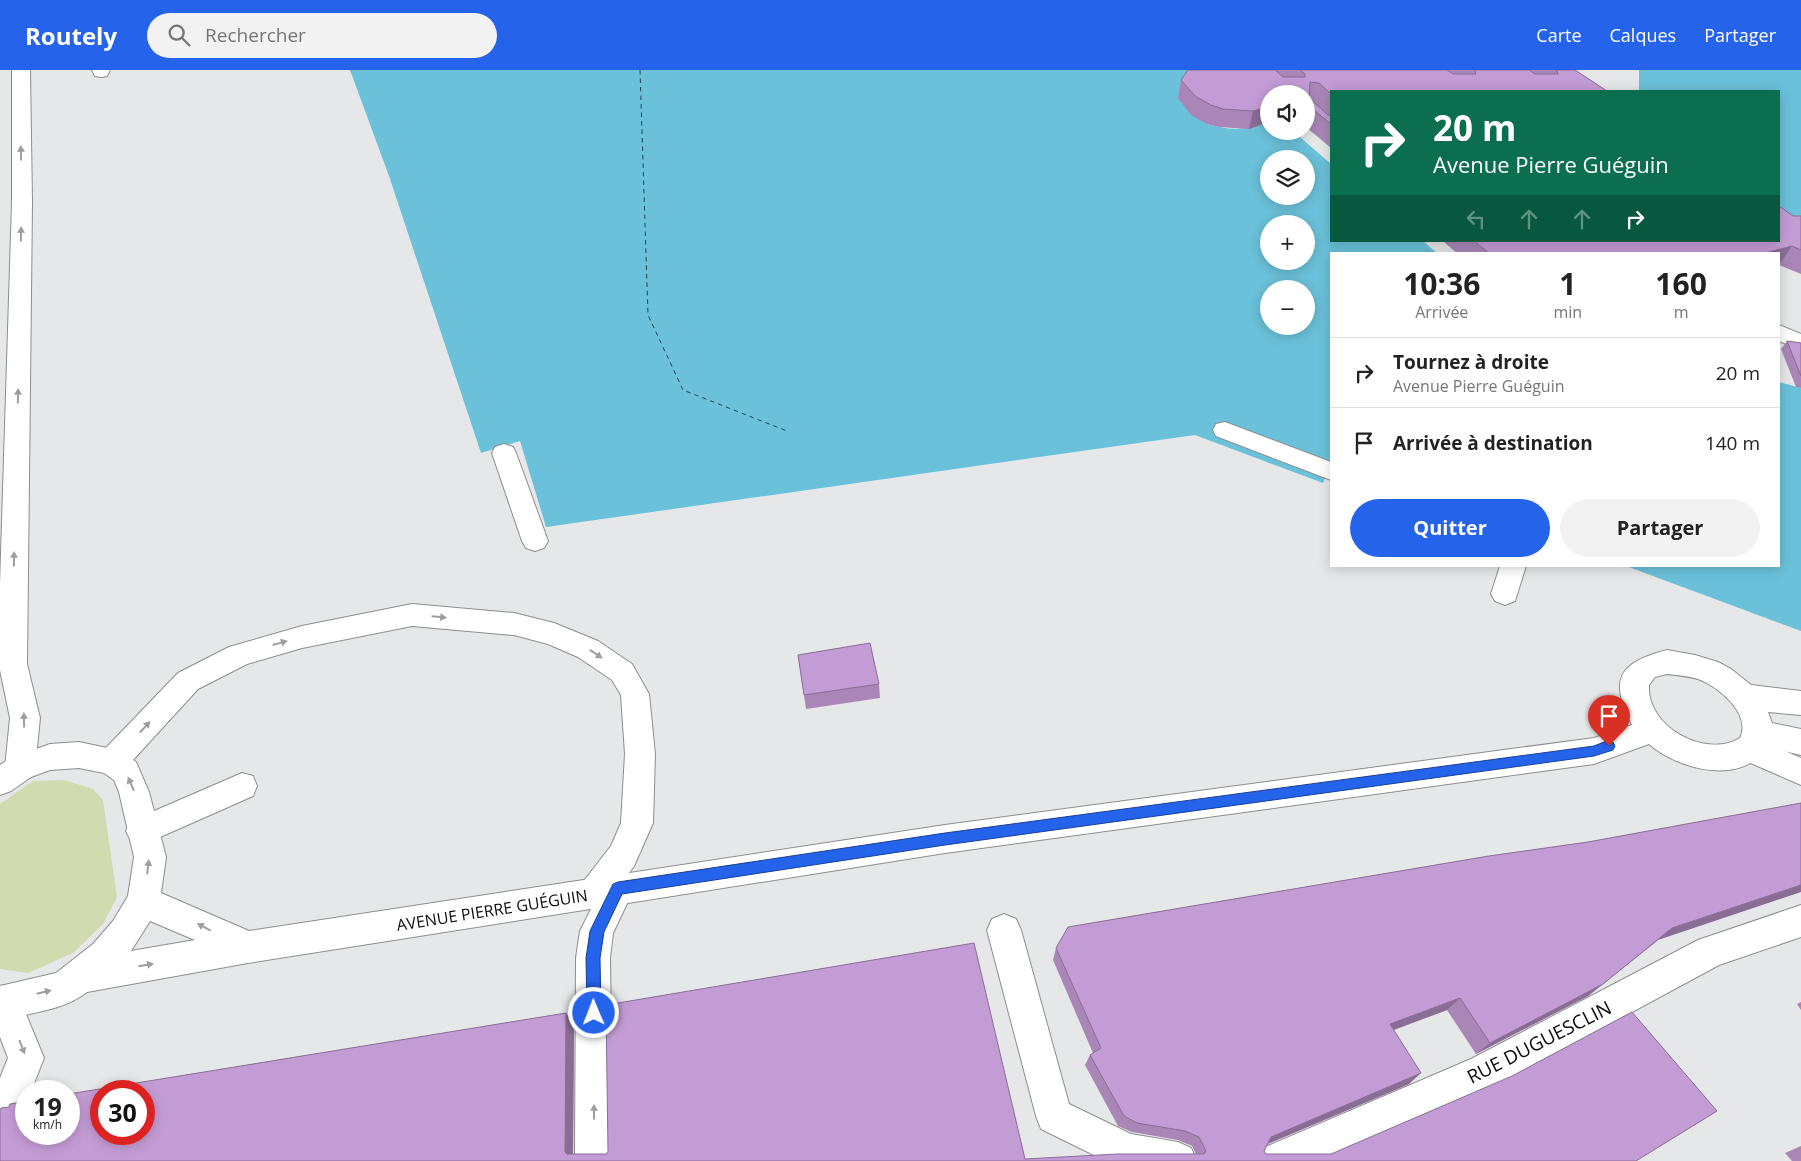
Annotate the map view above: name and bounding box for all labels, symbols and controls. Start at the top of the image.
search box [147,13,497,58]
text: Routely [25,19,117,52]
icon: search [165,21,193,49]
text: Rechercher [205,22,306,48]
text: Carte [1536,23,1582,47]
text: Calques [1610,23,1676,47]
text: Partager [1704,23,1776,47]
map controls [1260,85,1315,335]
button: sound [1260,85,1315,140]
text: 20 m [1433,104,1516,151]
icon: right [1350,110,1415,175]
one-way arrow [17,145,25,161]
text: Avenue Pierre Guéguin [1433,149,1669,179]
button: layers [1260,150,1315,205]
icon: left [1462,205,1490,233]
icon: ahead [1515,205,1543,233]
icon: ahead [1568,205,1596,233]
icon: right [1621,205,1649,233]
button: + [1260,215,1315,270]
one-way arrow [17,225,25,241]
text: 10:36 [1403,263,1480,304]
text: 1 [1559,263,1576,304]
text: 160 [1655,263,1707,304]
button: − [1260,280,1315,335]
text: Arrivée [1415,301,1468,323]
text: min [1554,301,1582,323]
text: m [1674,301,1689,323]
text: Tournez à droite [1393,349,1549,375]
icon: right [1350,359,1378,387]
text: 20 m [1716,360,1760,386]
text: Avenue Pierre Guéguin [1393,375,1565,397]
one-way arrow [14,388,22,404]
icon: arrive [1350,429,1378,457]
text: Arrivée à destination [1393,430,1593,456]
text: 140 m [1705,430,1760,456]
button: Quitter [1350,499,1550,557]
button: Partager [1560,499,1760,557]
one-way arrow [10,550,18,566]
one-way arrow [431,614,447,622]
one-way arrow [272,639,287,647]
one-way arrow [589,649,602,659]
pin [1588,695,1630,746]
icon: arrive [1595,702,1623,730]
one-way arrow [20,712,28,728]
one-way arrow [139,721,151,733]
one-way arrow [126,777,134,791]
one-way arrow [145,859,153,875]
street label: AVENUE PIERRE GUÉGUIN [395,884,589,936]
one-way arrow [197,923,212,931]
one-way arrow [139,961,155,969]
position arrow [567,986,619,1038]
one-way arrow [37,988,52,996]
street label: RUE DUGUESCLIN [1462,994,1616,1090]
one-way arrow [18,1040,26,1055]
speed limit sign: 30 [90,1080,155,1145]
text: 19 [33,1089,62,1123]
one-way arrow [590,1104,598,1120]
text: km/h [33,1116,62,1133]

